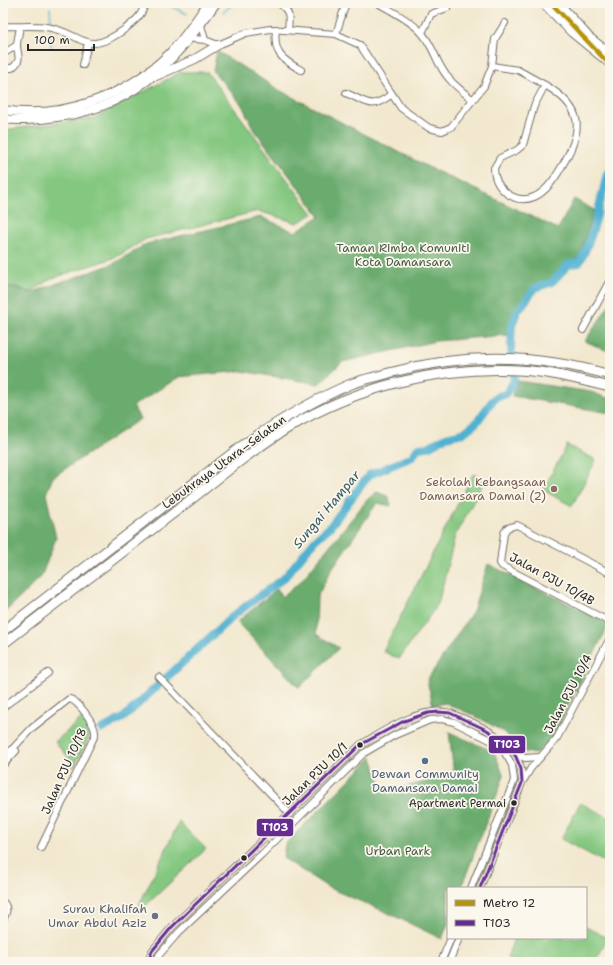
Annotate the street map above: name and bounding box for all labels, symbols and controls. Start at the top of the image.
scale bar [28,26,94,52]
text: 100 m [34,32,70,48]
park label: Taman Rimba Komuniti Kota Damansara [336,240,470,270]
street label: Lebuhraya Utara–Selatan [159,412,289,512]
water label: Sungai Hampar [289,466,365,552]
place label: Sekolah Kebangsaan Damansara Damai (2) [419,474,546,504]
marker: Sekolah Kebangsaan Damansara Damai (2) [549,484,559,494]
street label: Jalan PJU 10/4B [507,549,597,609]
street label: Jalan PJU 10/4 [540,652,596,736]
street label: Jalan PJU 10/18 [38,725,90,817]
line badge: T103 [488,735,526,754]
text: T103 [494,737,520,752]
street label: Jalan PJU 10/1 [279,739,351,809]
unlabelled marker [355,740,365,750]
marker: Dewan Community Damansara Damai [420,756,430,766]
place label: Dewan Community Damansara Damai [371,766,479,796]
place label: Apartment Permai [409,796,506,811]
marker: Apartment Permai [509,798,519,808]
line badge: T103 [256,818,294,837]
text: T103 [262,820,288,835]
park label: Urban Park [366,843,431,859]
unlabelled marker [239,853,249,863]
legend [447,887,587,939]
text: Metro 12 [483,895,535,911]
place label: Surau Khalifah Umar Abdul Aziz [48,901,147,931]
marker: Surau Khalifah Umar Abdul Aziz [150,911,160,921]
text: T103 [483,915,511,931]

